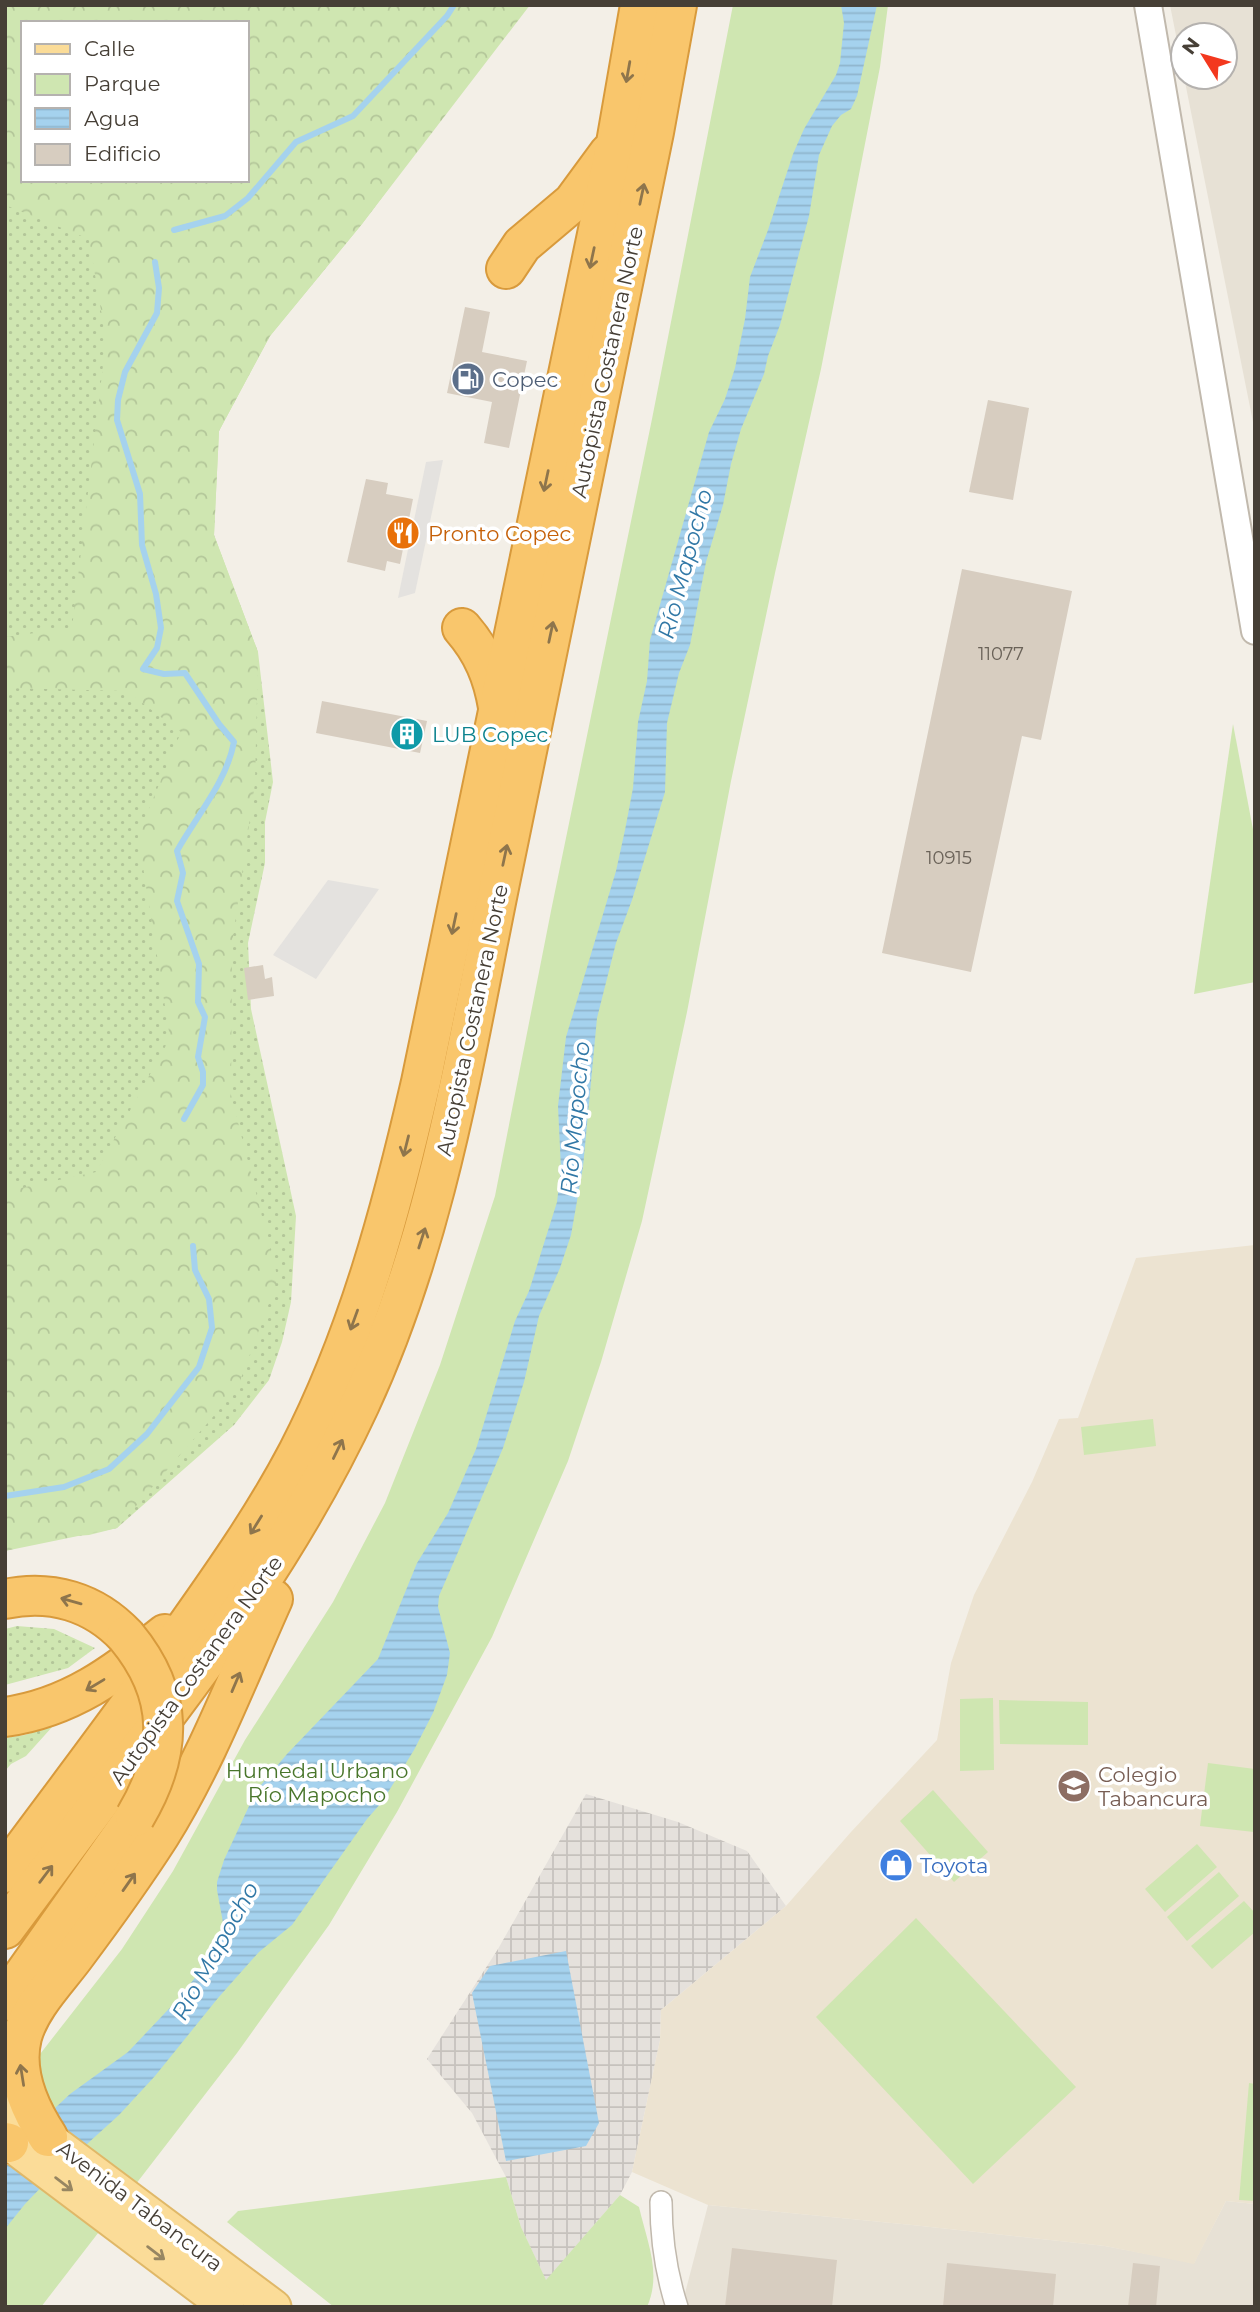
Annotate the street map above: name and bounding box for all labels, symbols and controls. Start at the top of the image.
legend [21,21,248,182]
north arrow [1169,21,1239,91]
text: N [1177,33,1205,59]
text: Calle [84,36,135,61]
one-way arrow [621,60,635,83]
text: Parque [84,71,160,96]
text: Agua [84,106,140,131]
text: Edificio [84,141,161,166]
one-way arrow [635,183,649,206]
street label: Autopista Costanera Norte [566,224,648,500]
one-way arrow [585,246,598,269]
fuel station icon: Copec [449,360,487,398]
place label: Copec [492,367,558,392]
one-way arrow [539,469,553,492]
water label: Río Mapocho [652,486,718,642]
restaurant icon: Pronto Copec [384,514,422,552]
place label: Pronto Copec [428,521,571,546]
one-way arrow [545,621,559,644]
house number: 11077 [978,643,1024,665]
building icon: LUB Copec [388,715,426,753]
place label: LUB Copec [432,722,548,747]
one-way arrow [499,844,513,867]
house number: 10915 [926,847,972,869]
street label: Autopista Costanera Norte [431,882,513,1158]
one-way arrow [447,912,460,934]
water label: Río Mapocho [554,1040,596,1196]
one-way arrow [399,1134,412,1157]
one-way arrow [416,1227,429,1249]
one-way arrow [347,1308,359,1330]
one-way arrow [332,1439,345,1460]
one-way arrow [249,1514,263,1534]
street label: Autopista Costanera Norte [105,1551,287,1789]
one-way arrow [60,1594,82,1607]
one-way arrow [230,1671,243,1693]
one-way arrow [85,1678,105,1692]
park label: Humedal Urbano Río Mapocho [226,1758,408,1807]
place label: Colegio Tabancura [1098,1762,1208,1811]
school or university icon: Colegio Tabancura [1055,1767,1093,1805]
shop icon: Toyota [877,1846,915,1884]
place label: Toyota [920,1853,989,1878]
one-way arrow [39,1865,54,1884]
one-way arrow [122,1873,136,1892]
water label: Río Mapocho [166,1877,264,2025]
one-way arrow [15,2064,28,2087]
street label: Avenida Tabancura [52,2136,228,2276]
one-way arrow [54,2176,72,2191]
one-way arrow [146,2246,165,2260]

